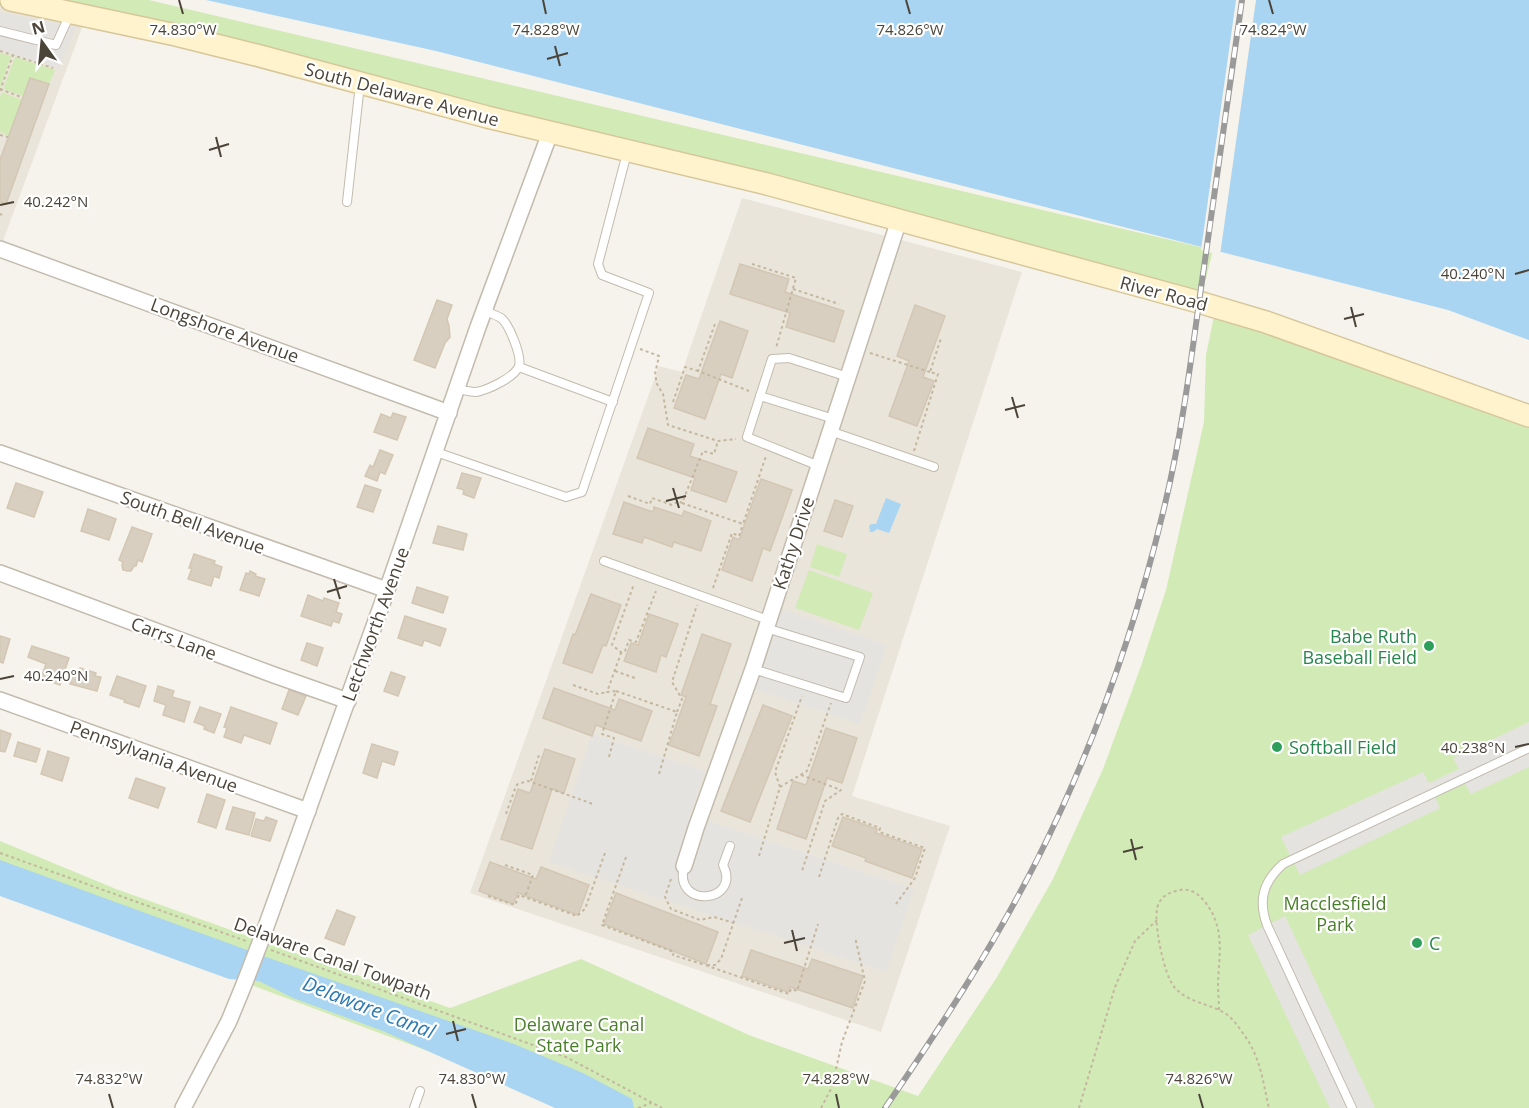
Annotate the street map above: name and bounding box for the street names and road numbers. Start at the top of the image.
street label: South Delaware Avenue [302,56,502,132]
street label: River Road [1118,270,1210,316]
street label: Longshore Avenue [147,292,303,368]
street label: South Bell Avenue [117,485,269,559]
street label: Kathy Drive [767,494,819,592]
street label: Letchworth Avenue [336,544,414,704]
street label: Carrs Lane [128,611,220,665]
street label: Pennsylvania Avenue [67,714,241,798]
street label: Delaware Canal Towpath [231,911,435,1005]

